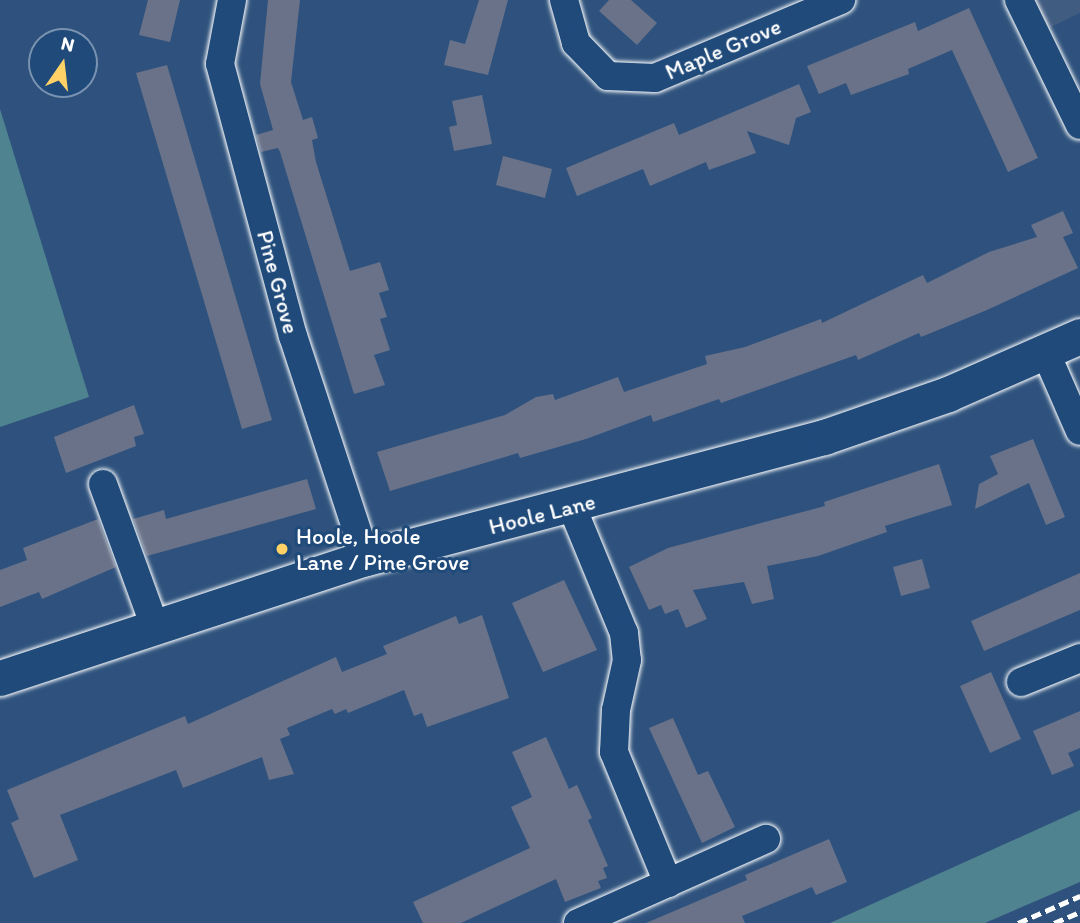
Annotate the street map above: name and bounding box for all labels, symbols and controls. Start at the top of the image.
street label: Maple Grove [661,12,785,86]
north arrow [28,28,98,98]
text: N [59,31,77,57]
street label: Pine Grove [251,227,305,337]
street label: Hoole Lane [485,487,599,541]
place label: Hoole, Hoole Lane / Pine Grove [296,522,470,576]
marker: Hoole, Hoole Lane / Pine Grove [274,541,290,557]

